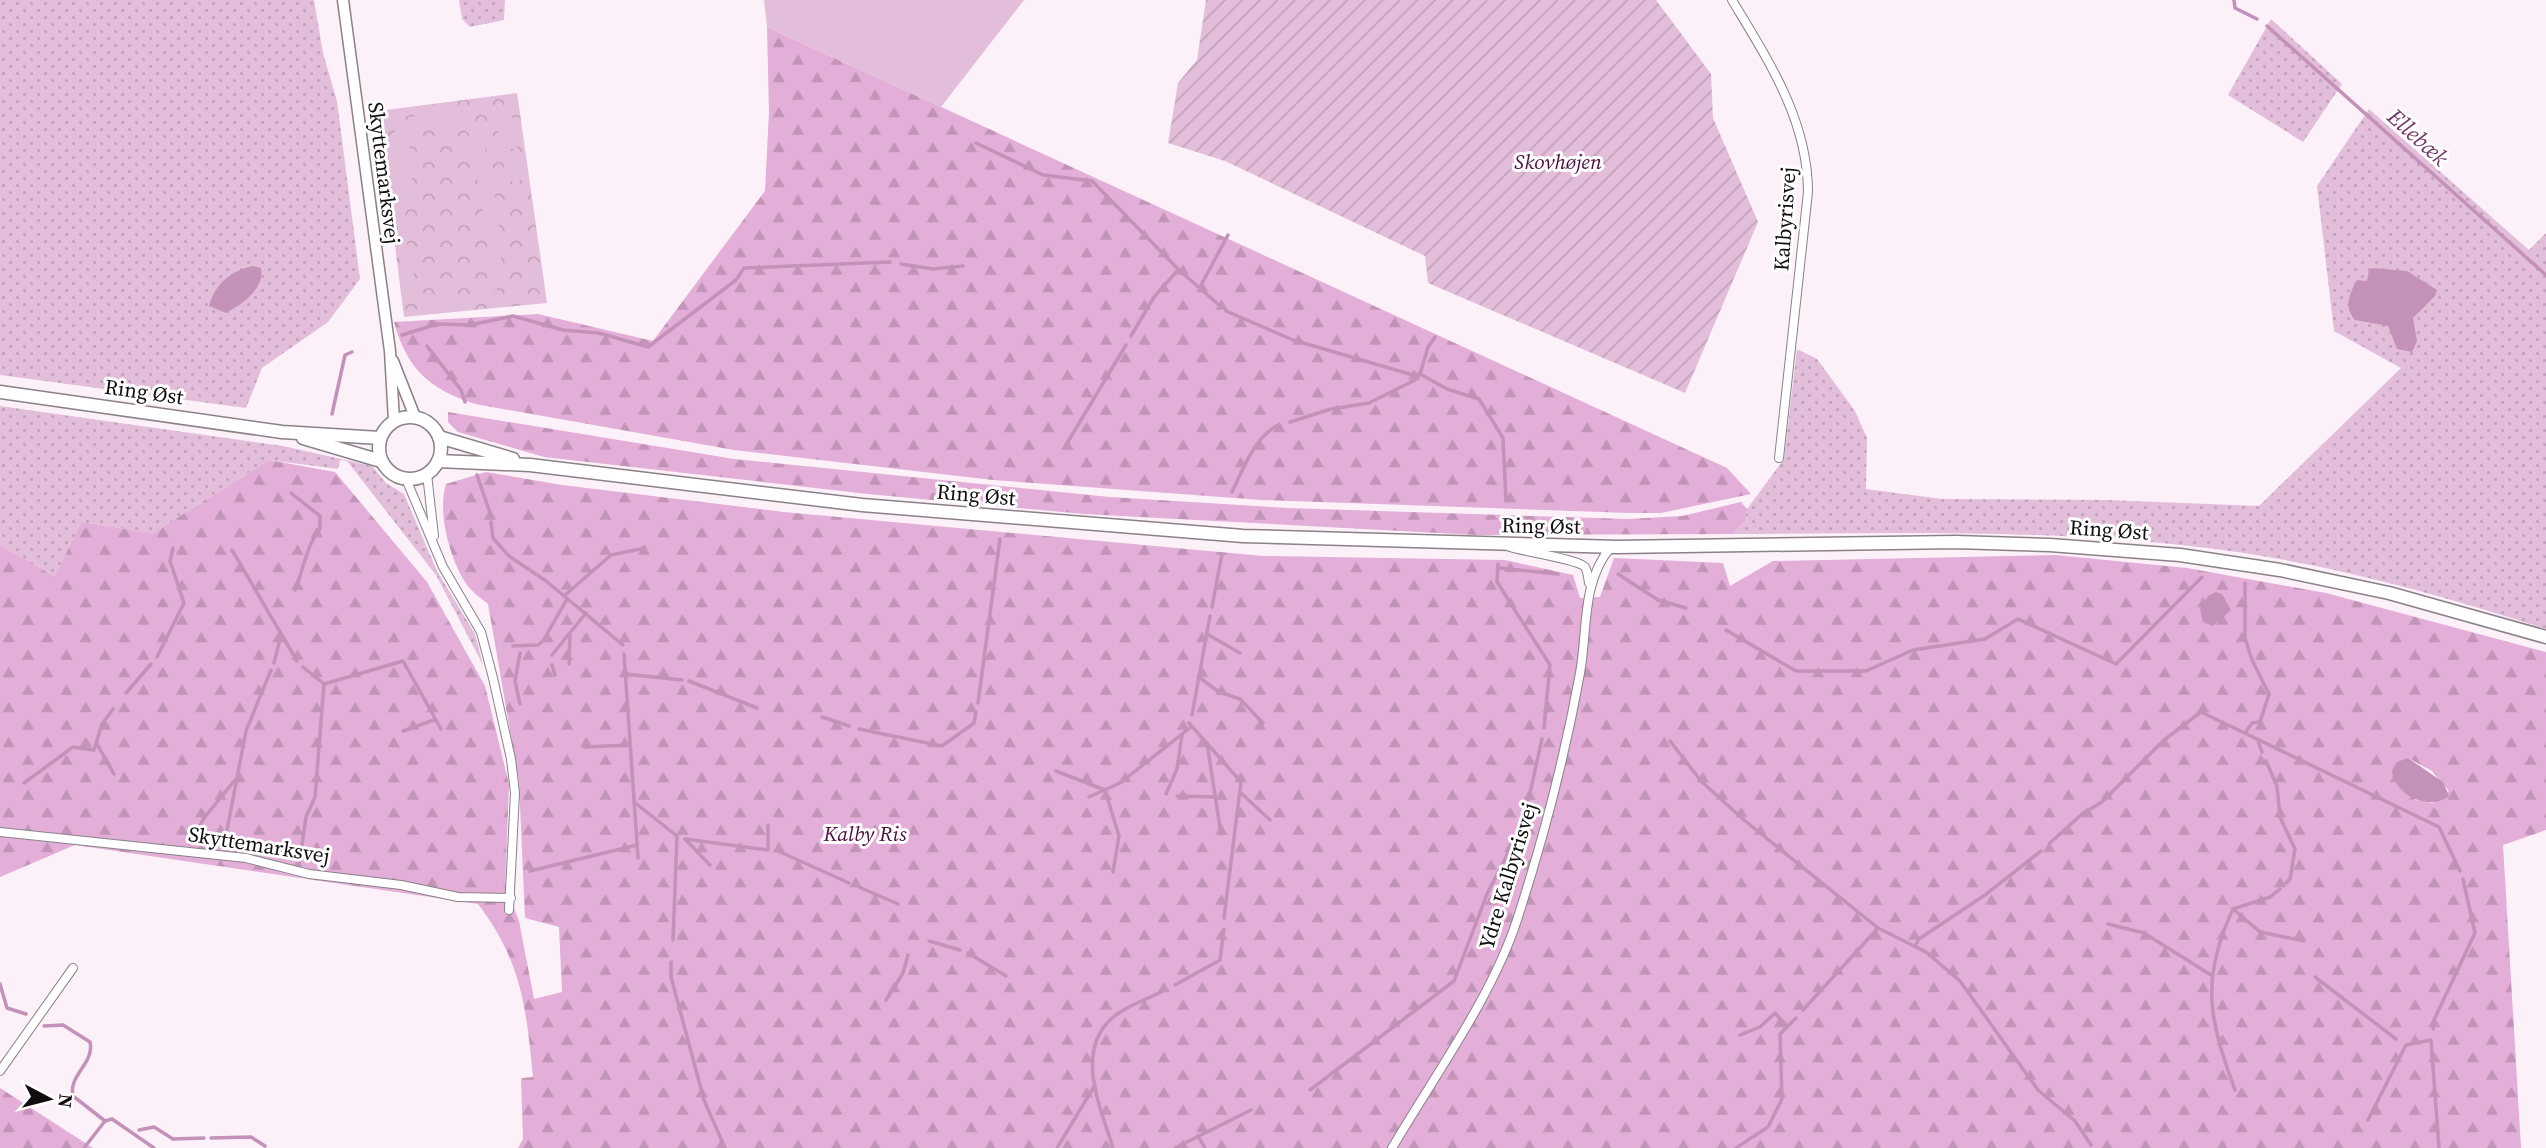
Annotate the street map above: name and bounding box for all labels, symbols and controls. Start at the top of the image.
street label: Skyttemarksvej [361,100,408,246]
water label: Ellebæk [2380,100,2456,173]
park label: Skovhøjen [1514,147,1602,176]
street label: Kalbyrisvej [1766,166,1803,272]
street label: Ring Øst [103,372,185,411]
street label: Ring Øst [935,477,1017,512]
street label: Ring Øst [1501,510,1581,541]
street label: Ring Øst [2069,512,2150,547]
street label: Ydre Kalbyrisvej [1471,799,1544,953]
street label: Skyttemarksvej [186,819,332,870]
park label: Kalby Ris [822,819,907,848]
north arrow [14,1064,84,1134]
text: N [52,1093,80,1110]

